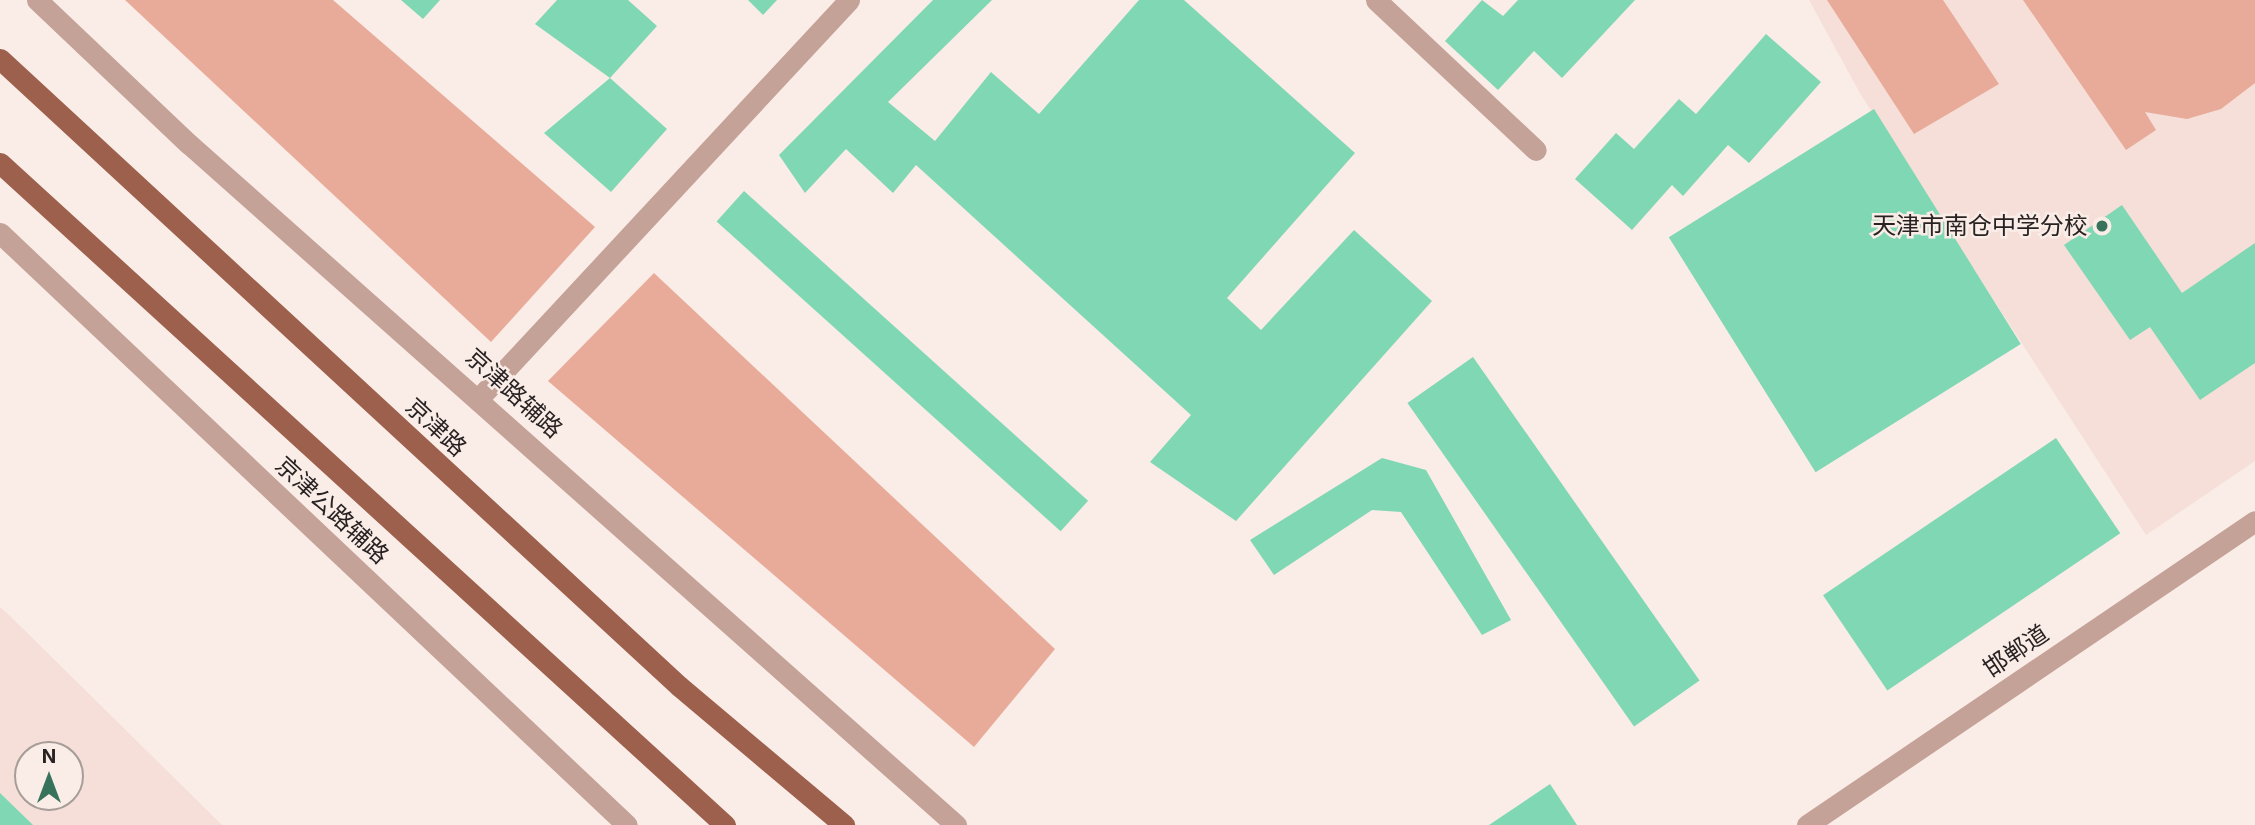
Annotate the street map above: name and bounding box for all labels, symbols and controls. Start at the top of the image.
place label: 天津市南仓中学分校 [1872,212,2088,240]
marker: 天津市南仓中学分校 [2094,218,2110,234]
street label: 京津路辅路 [460,342,568,444]
street label: 京津路 [400,392,472,462]
street label: 京津公路辅路 [270,450,394,570]
street label: 邯郸道 [1978,619,2054,683]
north arrow [14,741,84,811]
text: N [42,745,56,768]

